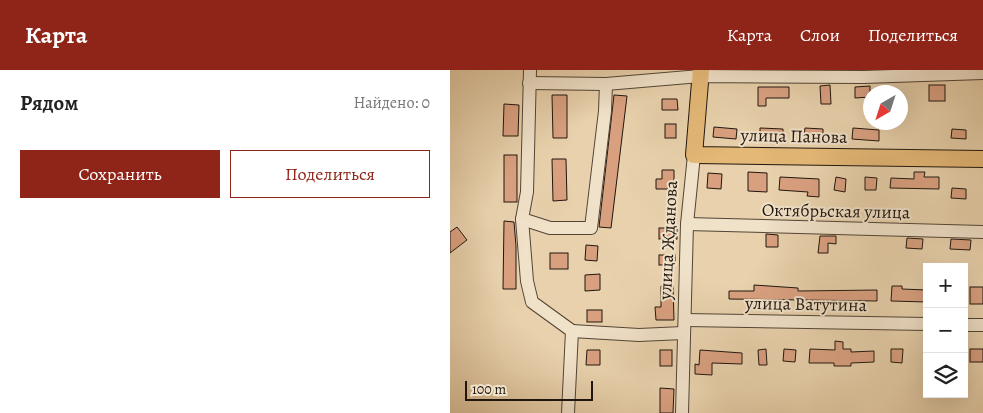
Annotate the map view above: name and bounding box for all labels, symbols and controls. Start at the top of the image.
text: Карта [25,19,87,51]
text: Карта [727,23,772,47]
text: Слои [800,23,840,47]
text: Поделиться [868,23,958,47]
north arrow [863,85,908,130]
text: Рядом [20,89,78,117]
text: Найдено: 0 [353,92,430,114]
street label: улица Панова [739,123,848,149]
button: Сохранить [20,150,220,198]
button: Поделиться [230,150,430,198]
street label: улица Жданова [653,179,683,301]
street label: Октябрьская улица [762,198,911,224]
map controls [923,263,968,398]
button: + [923,263,968,308]
street label: улица Ватутина [744,291,868,317]
button: − [923,308,968,353]
button: layers [923,353,968,398]
scale bar [465,378,592,401]
text: 100 m [472,380,506,399]

